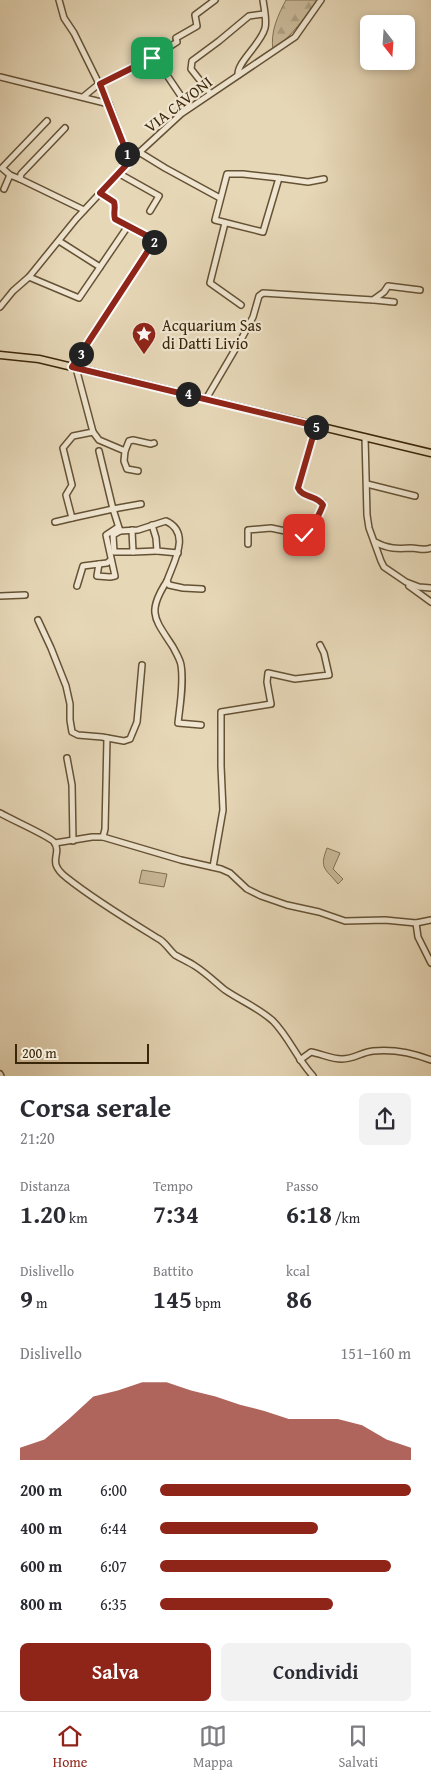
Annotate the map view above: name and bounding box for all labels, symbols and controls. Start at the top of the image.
north arrow [360,15,415,70]
map controls [360,15,415,70]
pin [131,37,173,79]
icon: arrive [138,44,166,72]
street label: VIA CAVONI [139,70,217,138]
pin: 1 [114,142,140,166]
text: 1 [124,144,131,164]
pin: 2 [142,230,166,254]
text: 2 [151,232,158,252]
place label: Acquarium Sas di Datti Livio [162,313,262,355]
place icon: Acquarium Sas di Datti Livio [131,321,157,355]
pin: 3 [68,342,94,366]
text: 3 [78,344,85,364]
pin: 4 [176,382,200,406]
text: 4 [185,384,192,404]
pin: 5 [304,414,328,440]
text: 5 [313,417,320,437]
pin [283,514,325,556]
icon: check [290,521,318,549]
scale bar [15,1041,149,1064]
text: 200 m [22,1043,57,1063]
text: Corsa serale [20,1086,171,1127]
button: share [359,1093,411,1145]
text: 21:20 [20,1126,55,1150]
text: Distanza [20,1176,70,1196]
text: Tempo [153,1176,193,1196]
text: Passo [286,1176,318,1196]
text: 1.20 [20,1196,66,1232]
text: 7:34 [153,1196,199,1232]
text: 6:18 [286,1196,332,1232]
text: km [66,1208,88,1228]
text: /km [332,1208,360,1228]
text: Dislivello [20,1261,74,1281]
text: Battito [153,1261,193,1281]
text: kcal [286,1261,310,1281]
text: 9 [20,1281,33,1317]
text: 145 [153,1281,192,1317]
text: 86 [286,1281,312,1317]
text: m [33,1293,47,1313]
text: bpm [192,1293,221,1313]
text: Dislivello [20,1341,82,1365]
text: 151–160 m [341,1341,411,1365]
text: 200 m [20,1478,62,1502]
text: 6:00 [100,1478,127,1502]
text: 400 m [20,1516,62,1540]
text: 6:44 [100,1516,127,1540]
text: 600 m [20,1554,62,1578]
text: 6:07 [100,1554,127,1578]
text: 800 m [20,1592,62,1616]
text: 6:35 [100,1592,127,1616]
button: Salva [20,1643,211,1701]
button: Condividi [221,1643,411,1701]
tab: Home [53,1722,87,1772]
tab: Mappa [193,1722,233,1772]
tab: Salvati [339,1722,378,1772]

